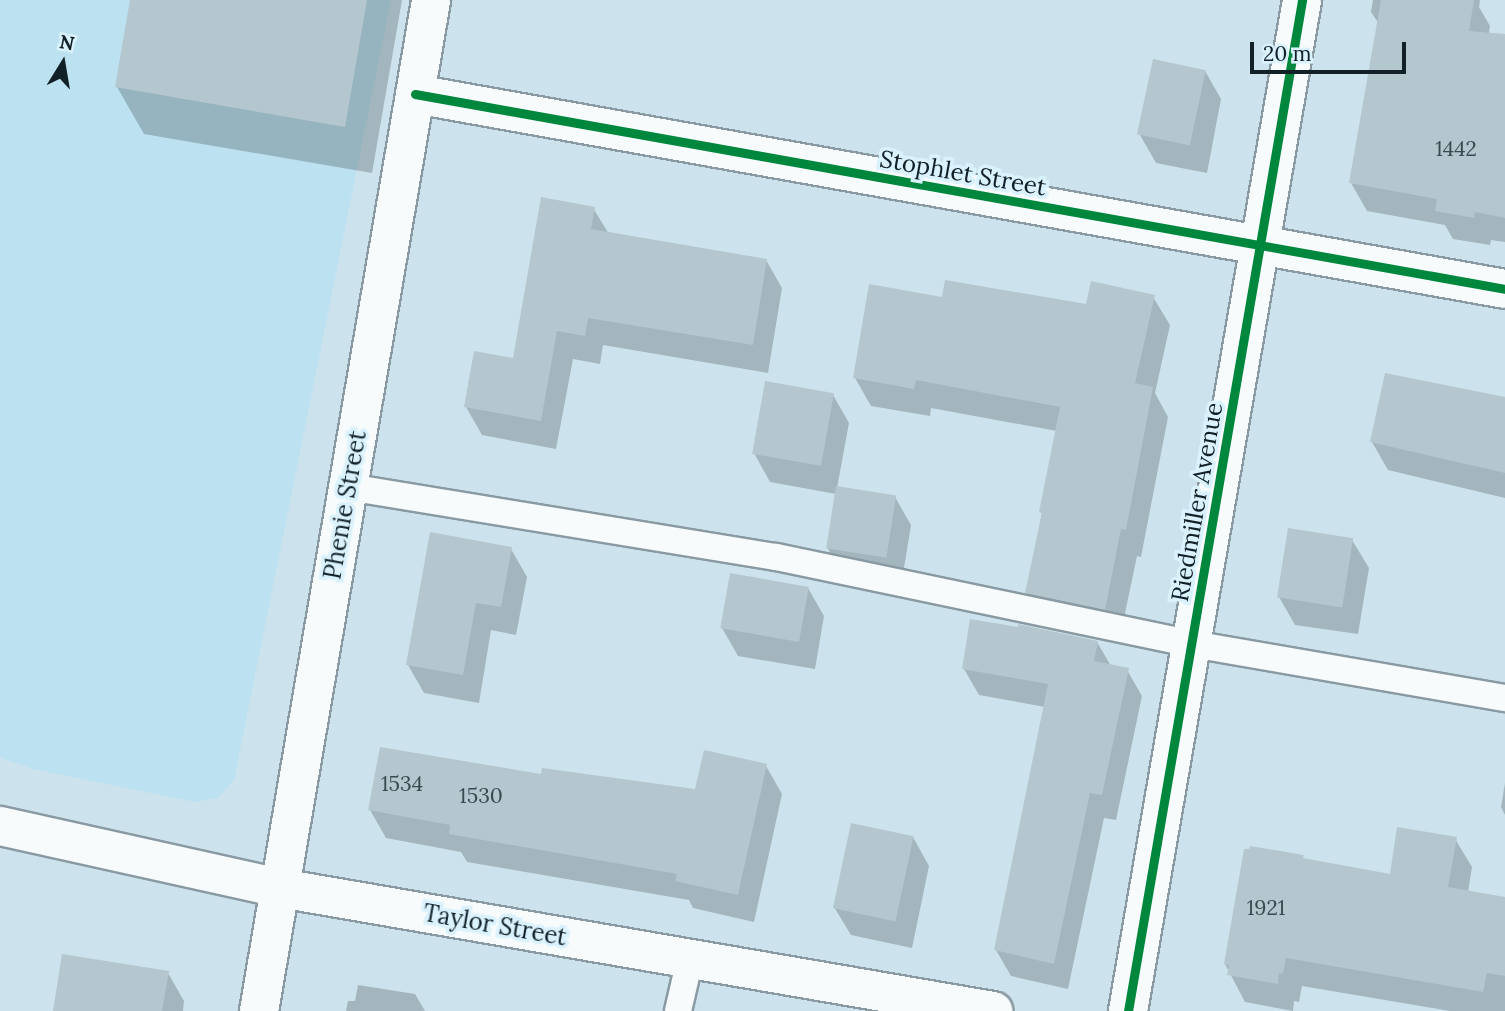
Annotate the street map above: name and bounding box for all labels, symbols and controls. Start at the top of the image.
north arrow [28,28,98,98]
scale bar [1253,28,1409,72]
text: N [58,29,77,56]
text: 20 m [1263,40,1312,67]
house number: 1442 [1435,136,1477,162]
street label: Stophlet Street [878,144,1048,202]
street label: Riedmiller Avenue [1165,400,1229,604]
street label: Phenie Street [318,428,372,582]
house number: 1534 [381,771,423,797]
house number: 1530 [459,783,503,809]
house number: 1921 [1247,895,1285,921]
street label: Taylor Street [421,898,569,952]

